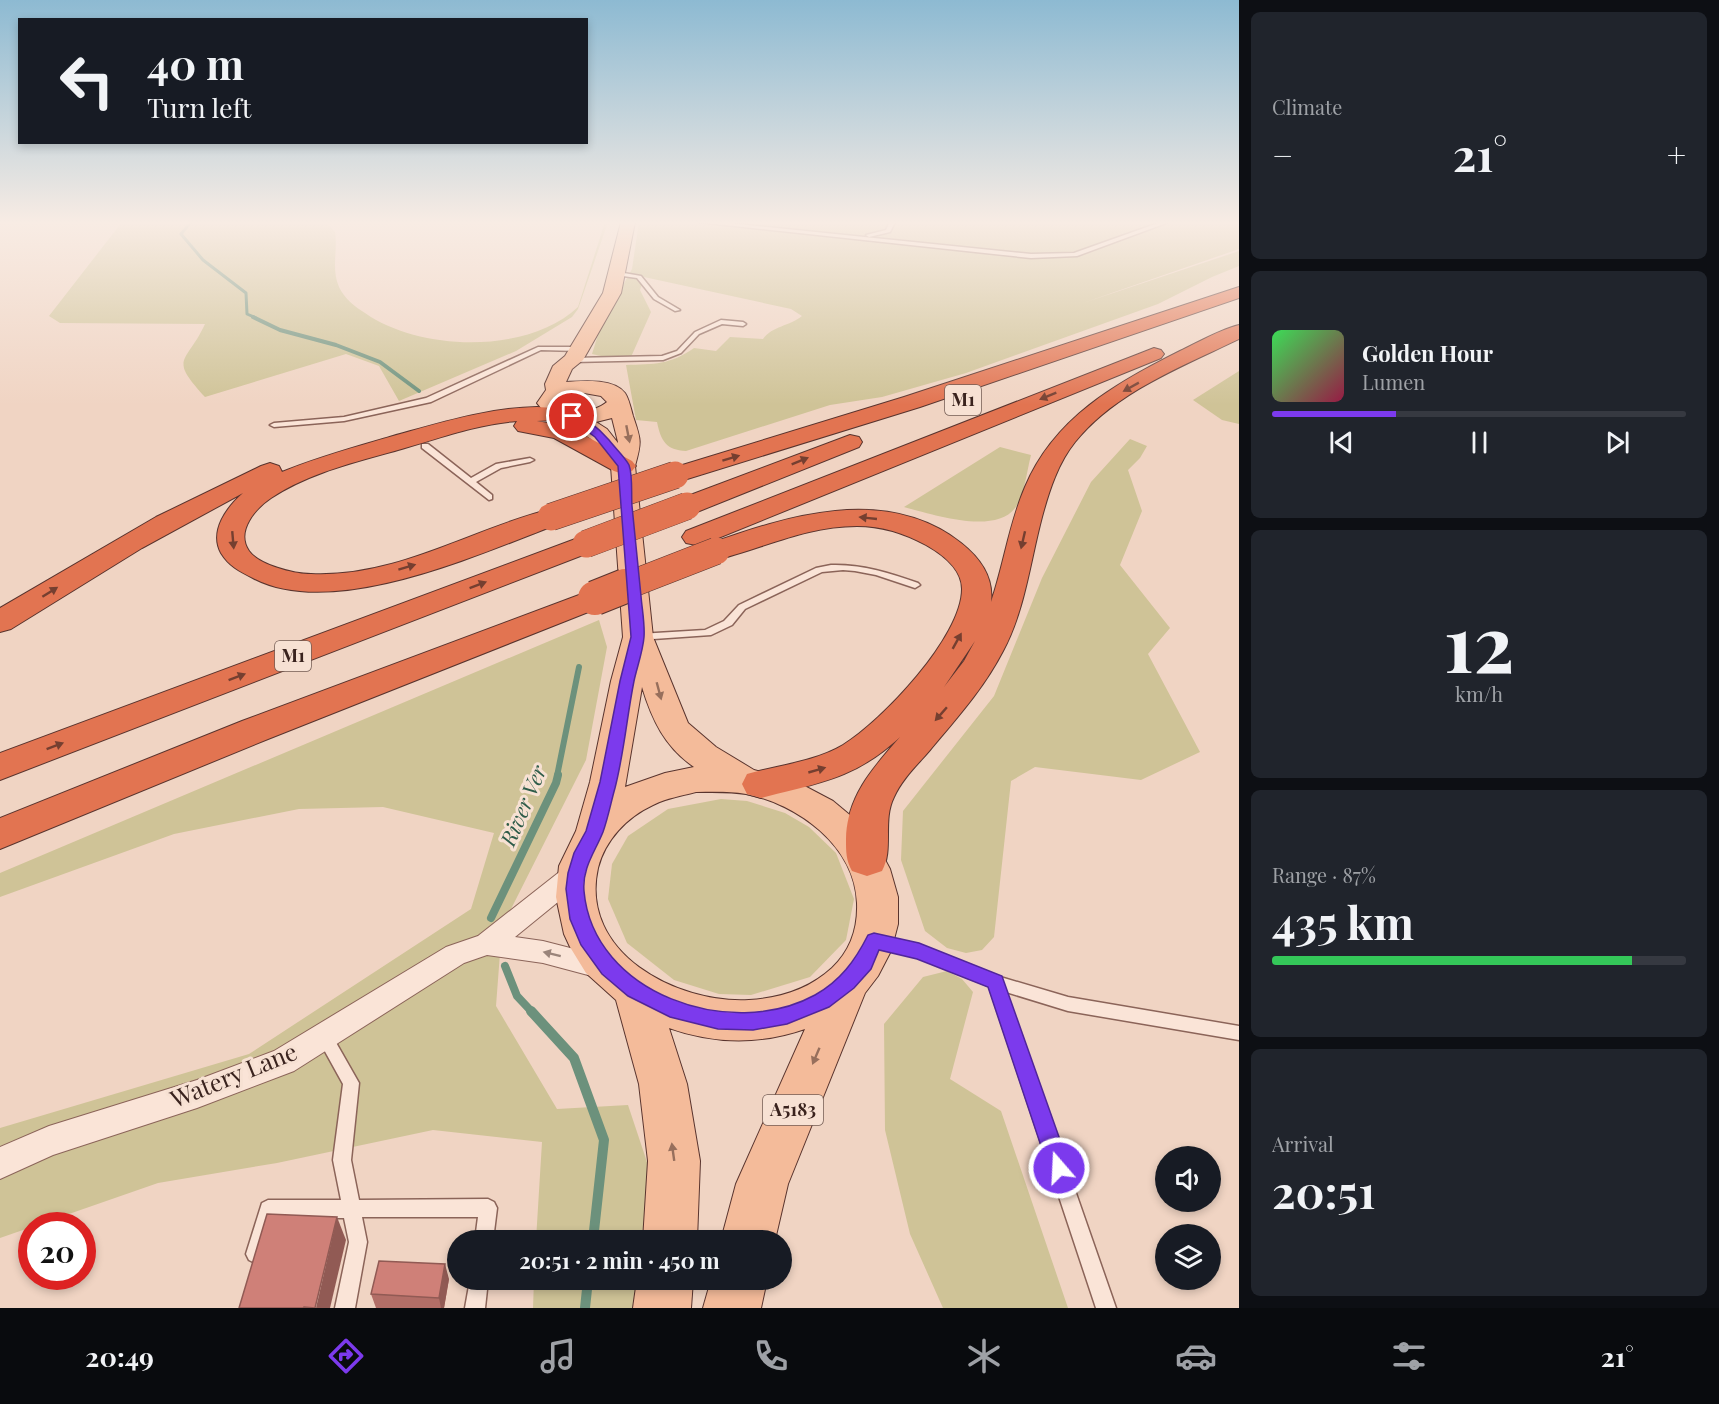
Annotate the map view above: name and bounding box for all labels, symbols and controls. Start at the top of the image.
text: 40 m [147,35,244,91]
icon: left [48,42,126,120]
text: Turn left [147,89,251,125]
text: Climate [1272,93,1342,120]
text: 21° [1453,123,1507,183]
text: − [1272,132,1293,176]
text: + [1667,132,1686,176]
text: Golden Hour [1362,338,1493,368]
text: Lumen [1362,368,1425,395]
one-way arrow [1122,382,1139,392]
road number: M1 [945,385,981,415]
pin [546,390,597,441]
one-way arrow [1039,392,1057,402]
icon: arrive [555,399,588,432]
one-way arrow [624,425,633,444]
icon: previous [1325,426,1358,459]
icon: pause [1463,426,1496,459]
icon: next [1601,426,1634,459]
one-way arrow [722,452,740,462]
one-way arrow [792,456,810,466]
one-way arrow [858,514,877,523]
one-way arrow [228,531,238,550]
one-way arrow [1018,531,1027,550]
one-way arrow [398,562,416,571]
one-way arrow [469,580,487,589]
one-way arrow [42,586,58,597]
text: 12 [1444,589,1514,693]
one-way arrow [952,633,963,649]
road number: M1 [275,641,311,671]
one-way arrow [228,672,246,681]
text: km/h [1455,680,1503,707]
one-way arrow [655,682,665,700]
one-way arrow [935,706,948,721]
one-way arrow [46,741,64,751]
water label: River Ver [492,760,552,851]
one-way arrow [808,764,826,774]
text: Range · 87% [1272,861,1376,888]
text: 435 km [1272,891,1414,951]
one-way arrow [542,949,561,958]
street label: Watery Lane [164,1034,301,1114]
one-way arrow [811,1047,821,1065]
road number: A5183 [763,1095,823,1125]
text: Arrival [1272,1130,1334,1157]
position arrow [1027,1136,1091,1200]
one-way arrow [668,1142,677,1161]
map controls [1155,1146,1221,1290]
button: sound [1155,1146,1221,1212]
text: 20:51 [1272,1160,1376,1220]
speed limit sign: 20 [18,1212,96,1290]
button: layers [1155,1224,1221,1290]
text: 20:51 · 2 min · 450 m [519,1245,720,1275]
icon: directions [325,1335,367,1377]
icon: music [537,1335,579,1377]
icon: phone [750,1335,792,1377]
icon: climate [963,1335,1005,1377]
icon: car [1175,1335,1217,1377]
icon: filters [1388,1335,1430,1377]
text: 20:49 [85,1338,154,1374]
text: 21° [1601,1338,1634,1374]

